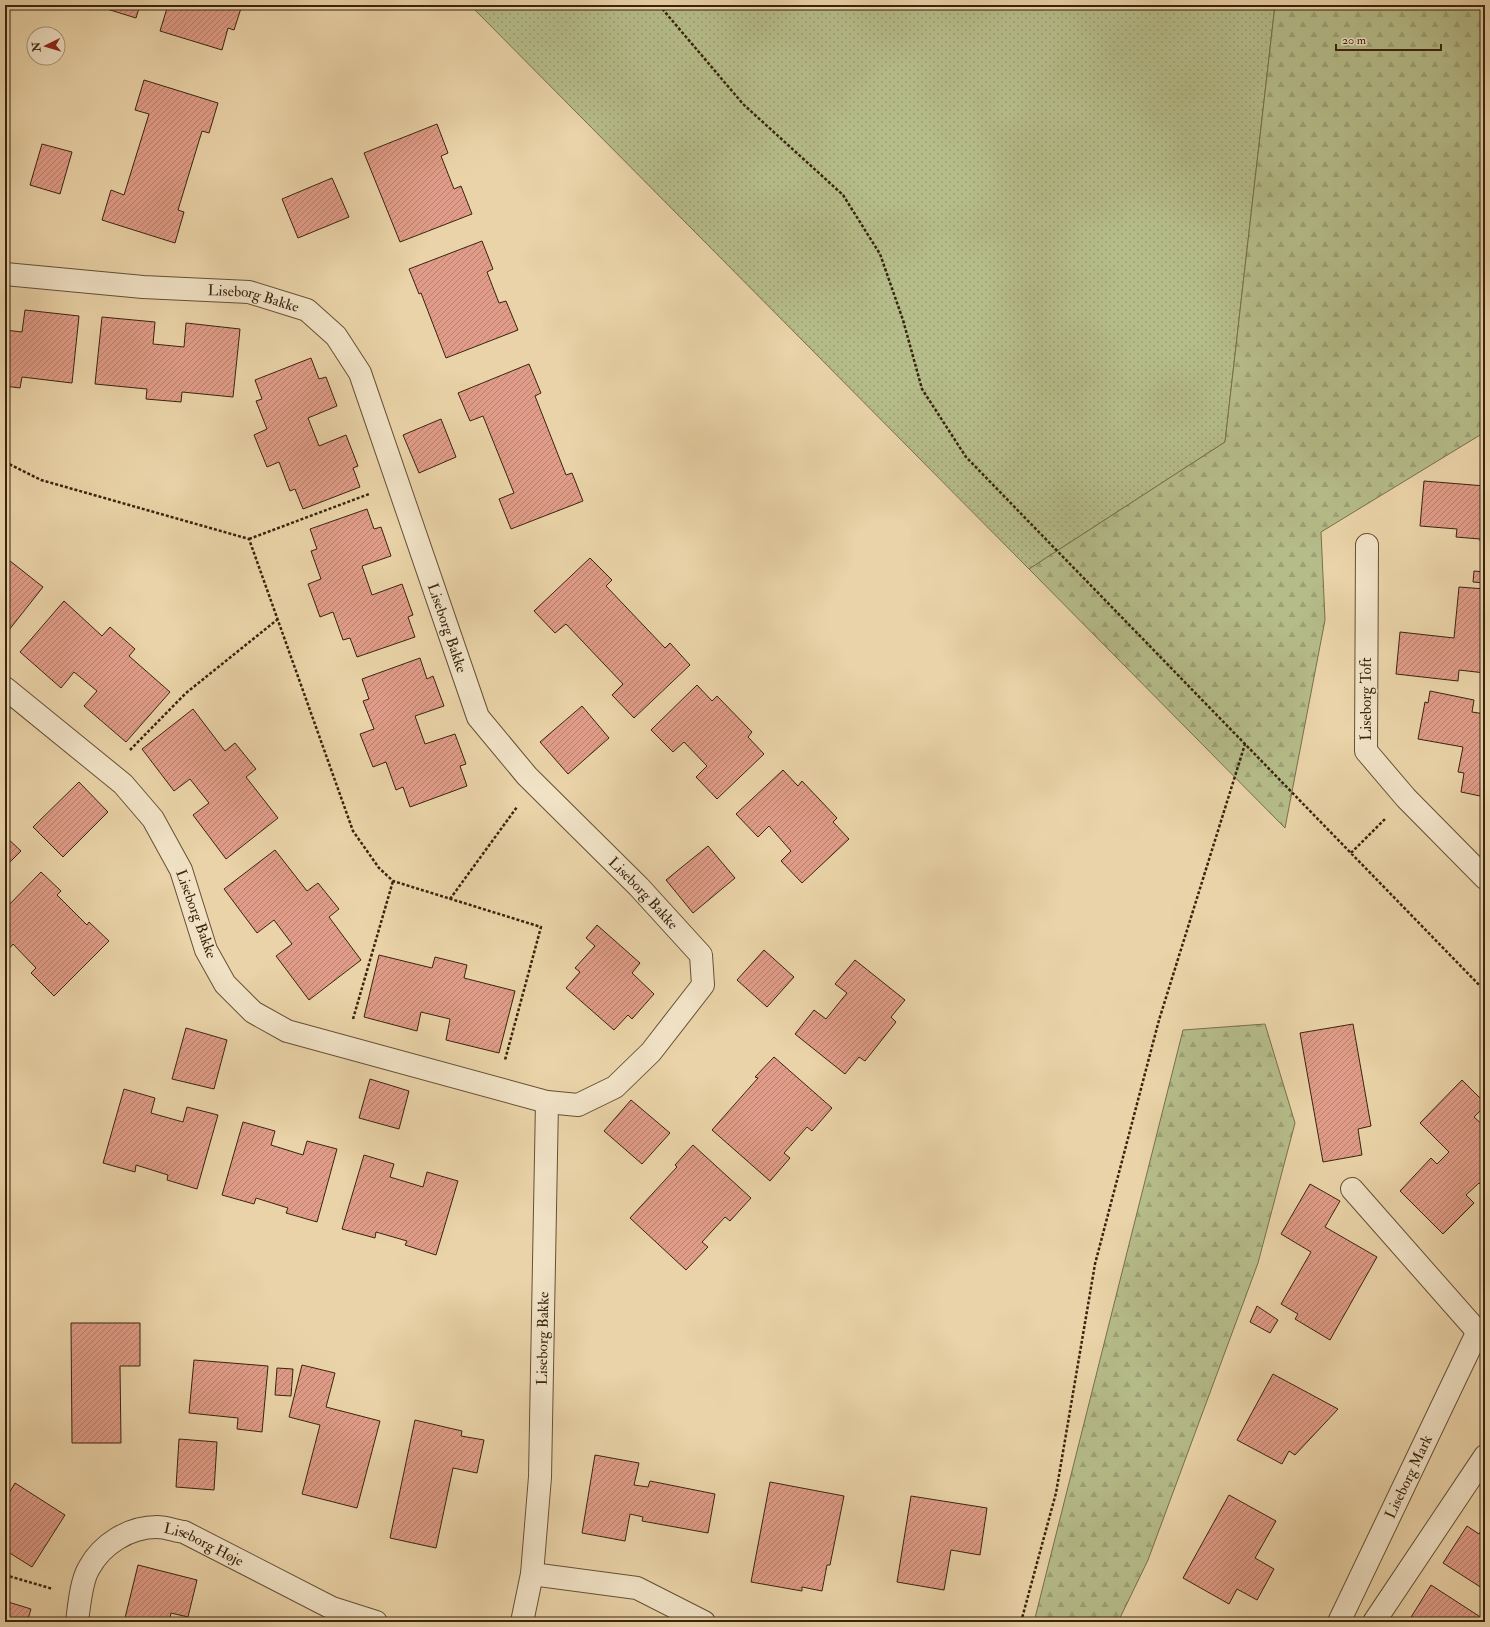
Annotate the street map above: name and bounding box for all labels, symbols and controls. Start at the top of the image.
north arrow [26,26,66,66]
scale bar [1336,26,1441,52]
text: 20 m [1342,33,1367,48]
text: N [30,40,44,53]
street label: Liseborg Bakke [207,281,301,316]
street label: Liseborg Bakke [423,581,472,675]
street label: Liseborg Toft [1357,657,1376,741]
street label: Liseborg Bakke [604,853,682,933]
street label: Liseborg Bakke [171,867,221,961]
street label: Liseborg Bakke [532,1292,553,1385]
street label: Liseborg Mark [1380,1432,1436,1522]
street label: Liseborg Høje [162,1518,247,1571]

